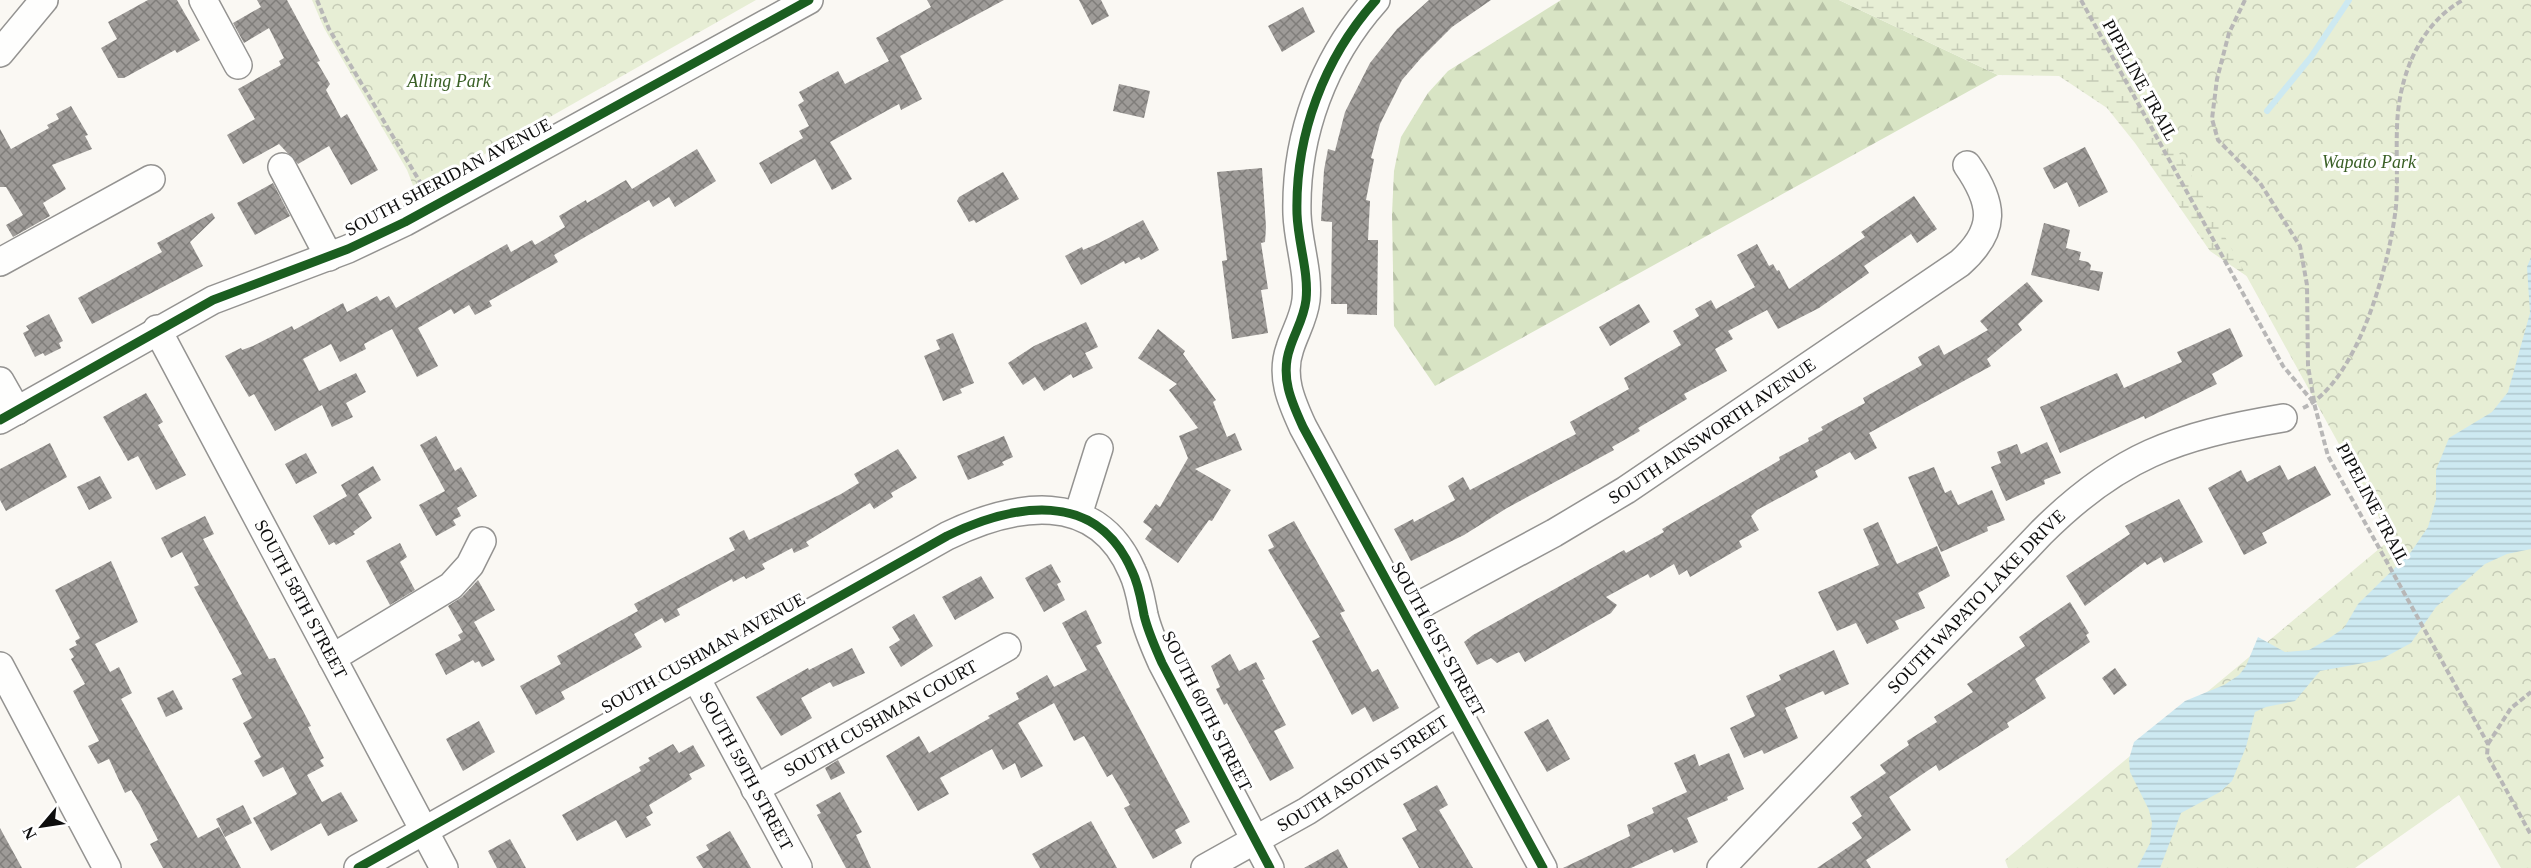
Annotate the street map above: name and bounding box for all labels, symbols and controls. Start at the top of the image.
street label: PIPELINE TRAIL [2098,16,2182,144]
park label: Alling Park [406,71,492,91]
street label: SOUTH SHERIDAN AVENUE [341,114,555,240]
park label: Wapato Park [2322,152,2417,172]
street label: SOUTH AINSWORTH AVENUE [1605,354,1819,508]
street label: PIPELINE TRAIL [2332,440,2414,568]
street label: SOUTH WAPATO LAKE DRIVE [1883,505,2069,697]
street label: SOUTH 58TH STREET [250,516,351,682]
street label: SOUTH 61ST STREET [1387,558,1489,720]
street label: SOUTH CUSHMAN AVENUE [598,589,808,717]
street label: SOUTH 60TH STREET [1158,628,1256,794]
street label: SOUTH CUSHMAN COURT [780,656,981,781]
street label: SOUTH 59TH STREET [695,688,797,854]
street label: SOUTH ASOTIN STREET [1273,711,1452,836]
north arrow [12,796,72,856]
text: N [19,823,40,842]

